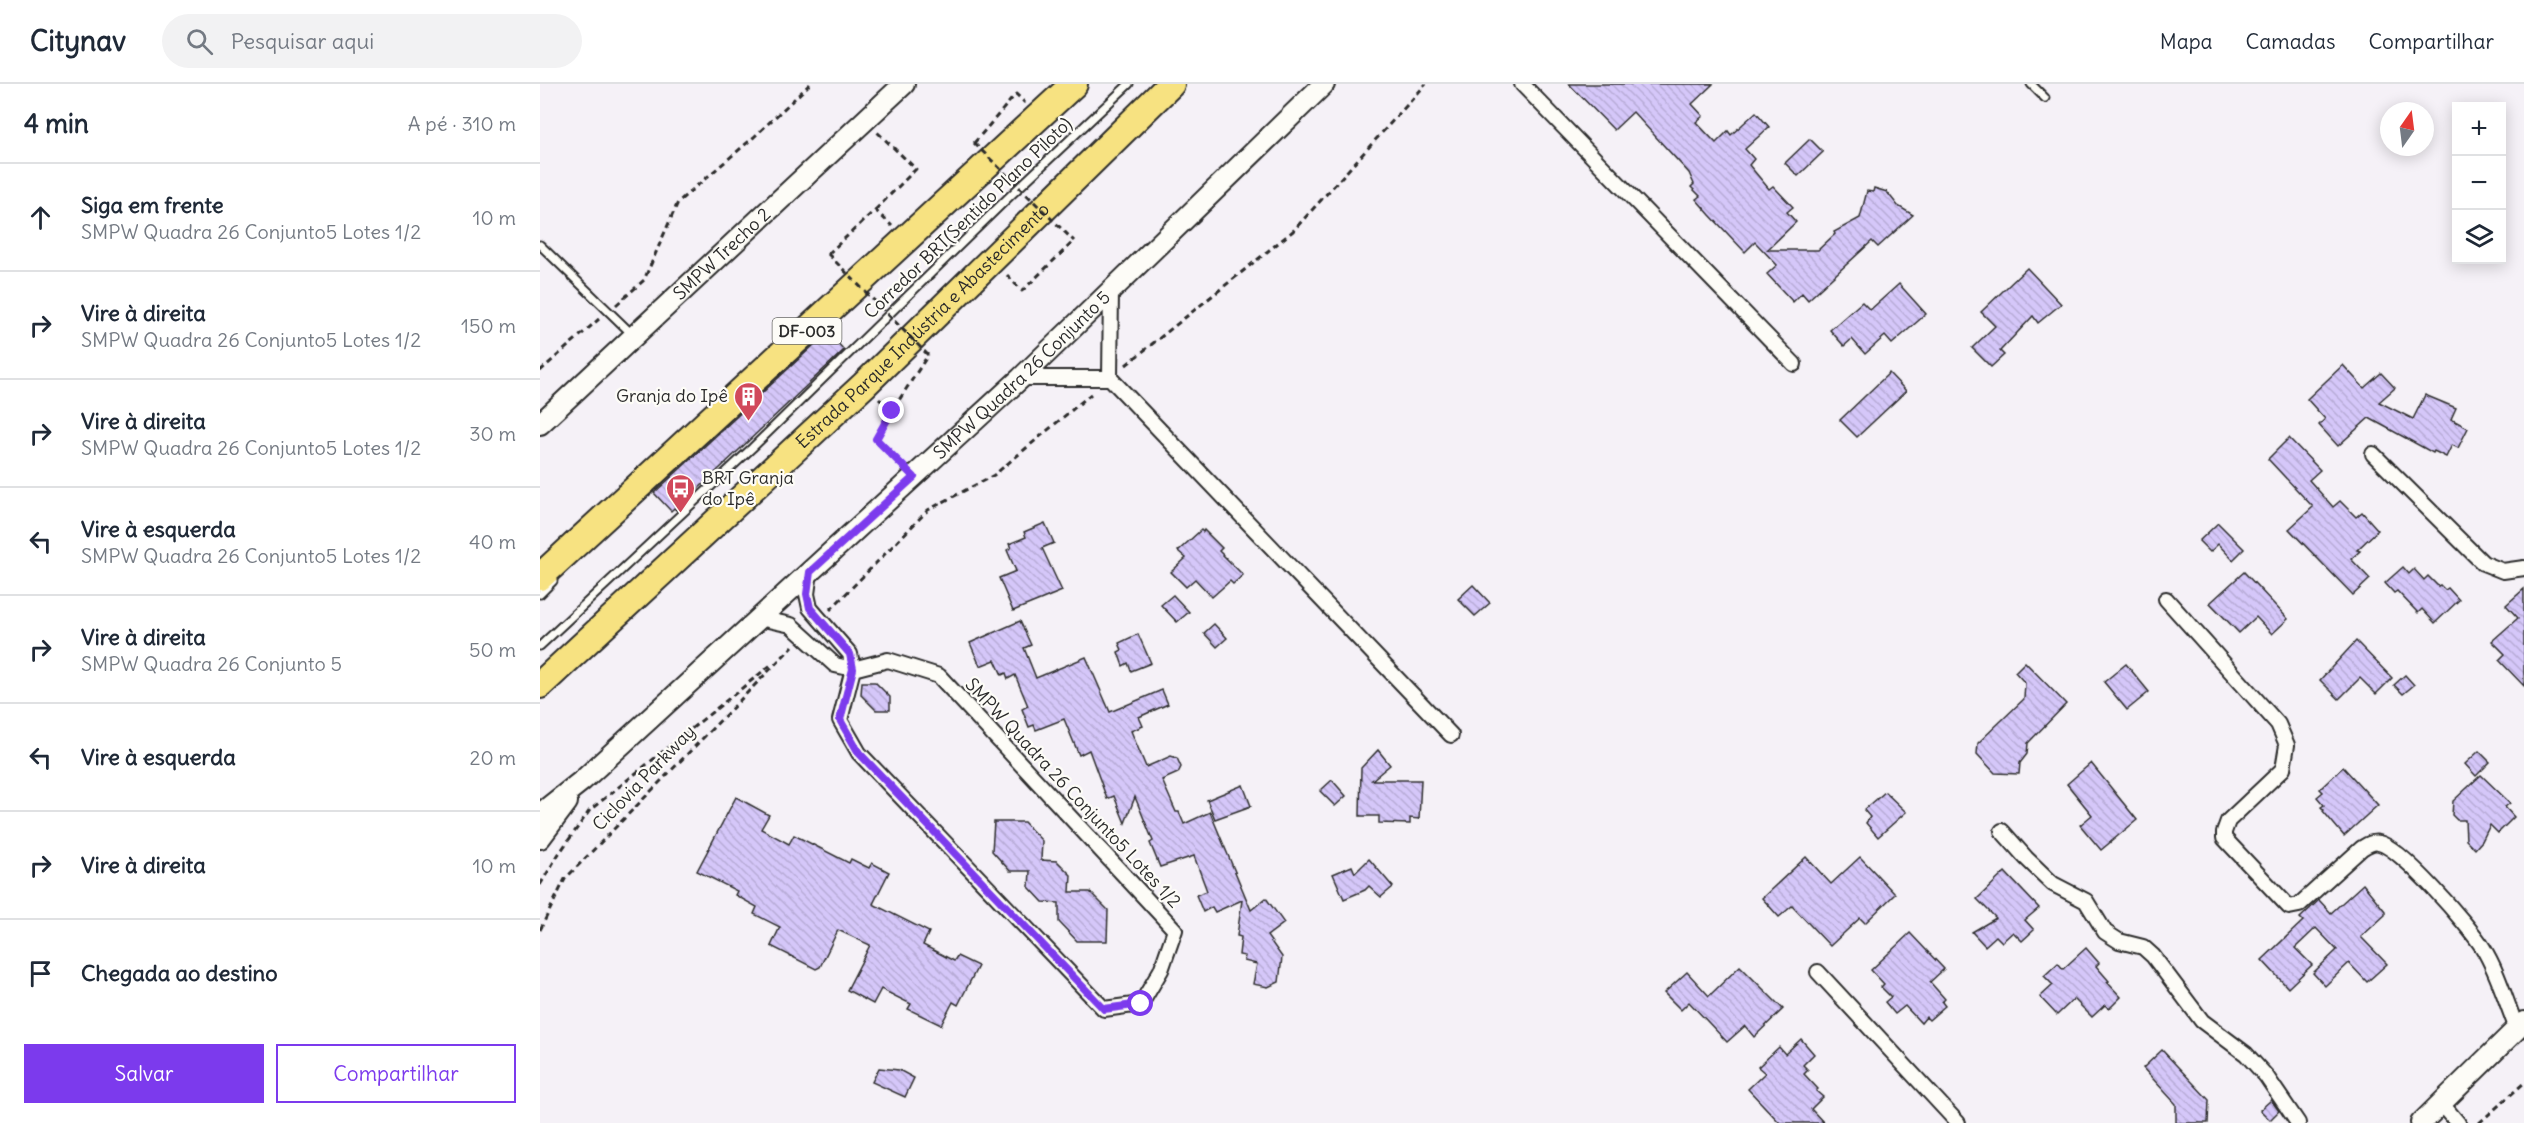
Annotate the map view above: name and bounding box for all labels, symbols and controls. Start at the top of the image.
search box [162,14,582,68]
text: Citynav [30,23,126,59]
icon: search [183,25,216,58]
text: Pesquisar aqui [231,27,374,55]
text: Mapa [2160,28,2213,55]
text: Camadas [2246,28,2335,55]
text: Compartilhar [2368,28,2494,55]
north arrow [2380,102,2434,156]
map controls [2452,102,2506,264]
button: + [2452,102,2506,156]
text: 4 min [24,107,89,140]
text: A pé · 310 m [408,111,516,136]
street label: Corredor BRT(Sentido Plano Piloto) [859,112,1077,323]
button: − [2452,156,2506,210]
text: Siga em frente [81,191,224,219]
street label: Estrada Parque Indústria e Abastecimento [791,198,1054,453]
icon: ahead [24,201,57,234]
street label: SMPW Trecho 2 [668,203,775,305]
text: 10 m [473,205,516,230]
button: layers [2452,210,2506,264]
text: SMPW Quadra 26 Conjunto5 Lotes 1/2 [81,219,421,244]
street label: SMPW Quadra 26 Conjunto 5 [928,286,1115,464]
text: Vire à direita [81,299,206,327]
icon: right [24,309,57,342]
text: 150 m [461,313,516,338]
road number: DF-003 [772,318,842,344]
text: SMPW Quadra 26 Conjunto5 Lotes 1/2 [81,327,421,352]
building icon: Granja do Ipê [733,380,765,422]
place label: Granja do Ipê [616,384,728,407]
route end [878,397,904,423]
text: Vire à direita [81,407,206,435]
icon: right [24,417,57,450]
text: 30 m [469,421,516,446]
text: SMPW Quadra 26 Conjunto5 Lotes 1/2 [81,435,421,460]
place label: BRT Granja do Ipê [702,466,794,510]
bus stop icon: BRT Granja do Ipê [665,472,697,514]
text: Vire à esquerda [81,515,236,543]
icon: left [24,525,57,558]
text: 40 m [469,529,516,554]
text: SMPW Quadra 26 Conjunto5 Lotes 1/2 [81,543,421,568]
text: Vire à direita [81,623,206,651]
icon: right [24,633,57,666]
text: 50 m [469,637,516,662]
text: SMPW Quadra 26 Conjunto 5 [81,651,342,676]
street label: SMPW Quadra 26 Conjunto5 Lotes 1/2 [961,673,1186,913]
street label: Ciclovia Parkway [587,720,700,835]
icon: left [24,741,57,774]
text: Vire à esquerda [81,743,236,771]
text: 20 m [470,745,516,770]
icon: right [24,849,57,882]
text: Vire à direita [81,851,206,879]
text: 10 m [473,853,516,878]
icon: arrive [24,957,57,990]
text: Chegada ao destino [81,959,278,987]
route start [1127,990,1153,1016]
button: Salvar [24,1044,264,1103]
button: Compartilhar [276,1044,516,1103]

